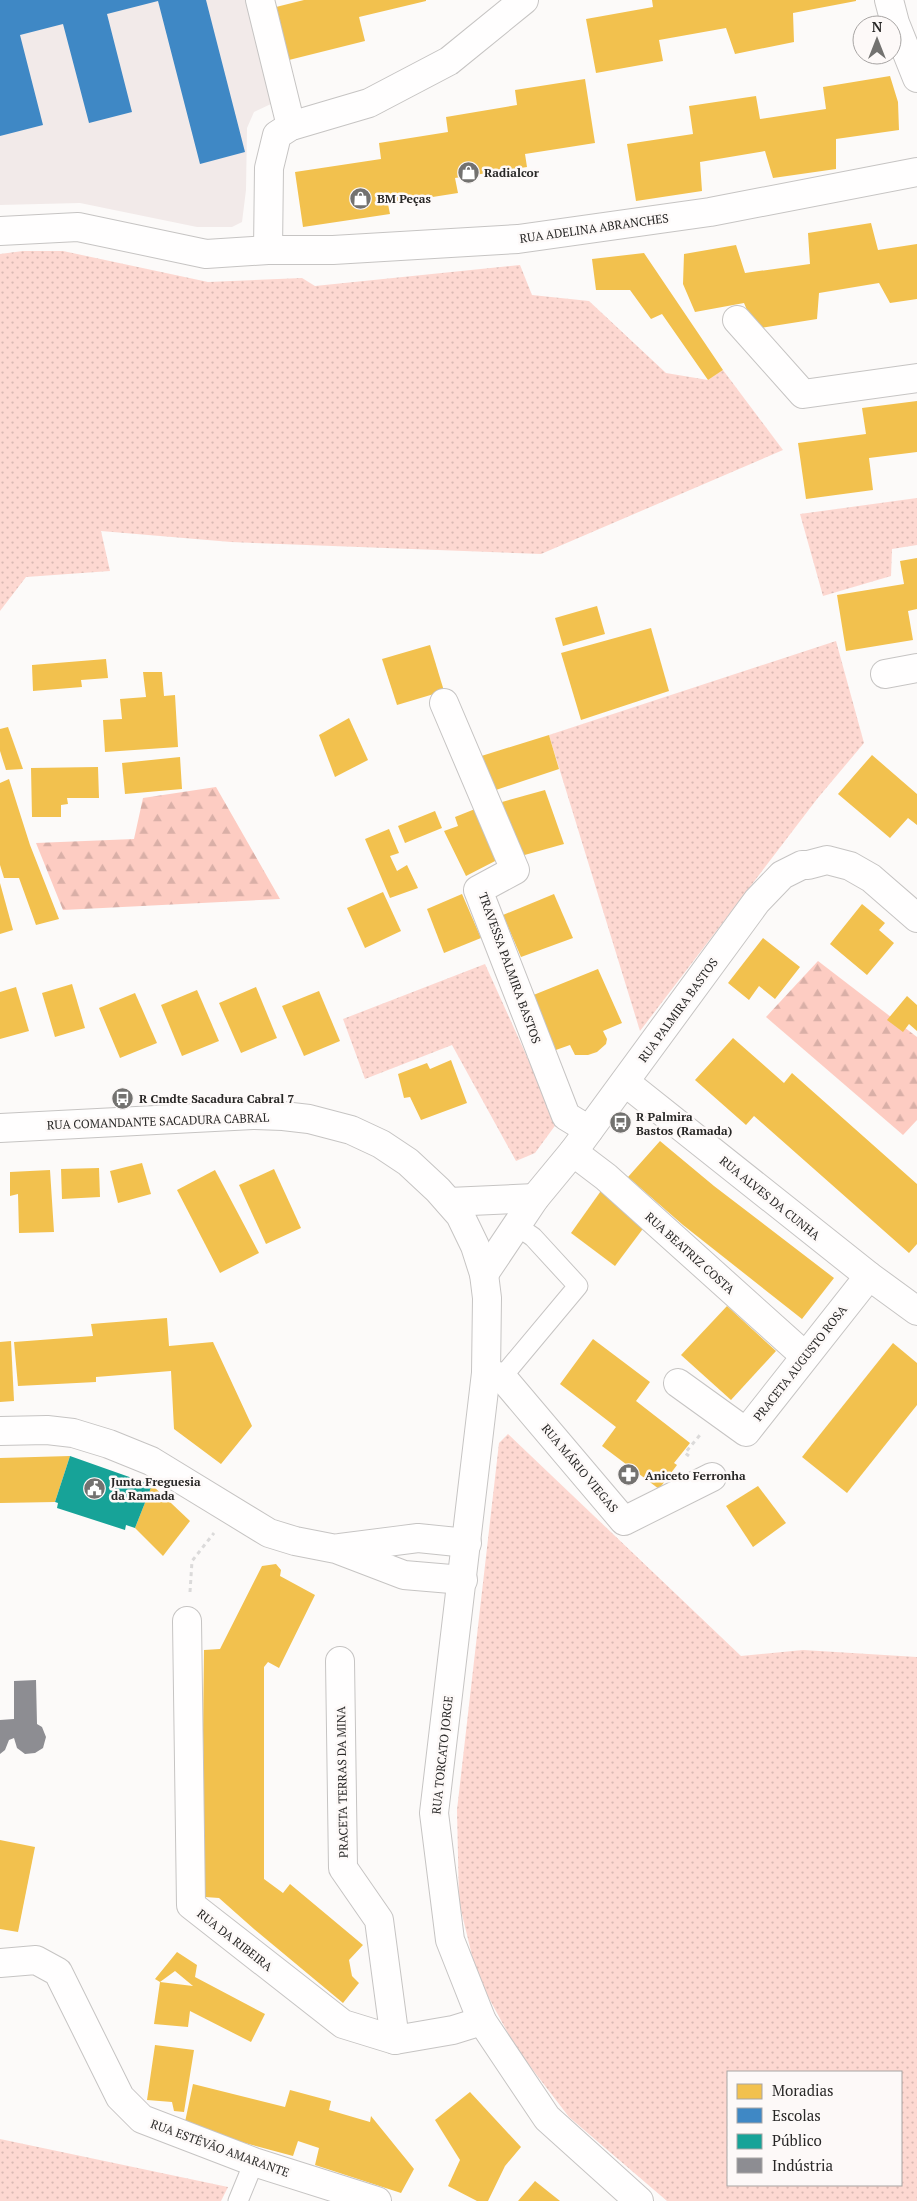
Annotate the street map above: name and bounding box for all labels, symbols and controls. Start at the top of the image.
north arrow [852,15,902,65]
text: N [872,17,883,36]
shop icon: Radialcor [456,160,480,184]
place label: Radialcor [484,165,540,180]
shop icon: BM Peças [349,186,373,210]
place label: BM Peças [377,191,431,206]
street label: RUA ADELINA ABRANCHES [519,210,669,246]
street label: TRAVESSA PALMIRA BASTOS [476,890,544,1046]
street label: RUA PALMIRA BASTOS [635,955,721,1065]
bus stop icon: R Cmdte Sacadura Cabral 7 [111,1086,135,1110]
place label: R Cmdte Sacadura Cabral 7 [139,1091,294,1106]
place label: R Palmira Bastos (Ramada) [636,1109,732,1138]
street label: RUA COMANDANTE SACADURA CABRAL [47,1110,270,1132]
bus stop icon: R Palmira Bastos (Ramada) [608,1111,632,1135]
street label: RUA ALVES DA CUNHA [717,1153,824,1244]
street label: RUA BEATRIZ COSTA [642,1209,738,1298]
street label: PRACETA AUGUSTO ROSA [750,1301,850,1424]
street label: RUA MÁRIO VIEGAS [539,1421,621,1515]
pharmacy icon: Aniceto Ferronha [617,1463,641,1487]
place label: Aniceto Ferronha [645,1468,746,1483]
place label: Junta Freguesia da Ramada [111,1474,201,1503]
public building icon: Junta Freguesia da Ramada [83,1476,107,1500]
street label: RUA TORCATO JORGE [428,1695,456,1815]
street label: PRACETA TERRAS DA MINA [333,1705,351,1858]
street label: RUA DA RIBEIRA [194,1906,276,1975]
legend [727,2071,902,2186]
text: Moradias [772,2080,834,2100]
text: Escolas [772,2105,821,2125]
street label: RUA ESTÊVÃO AMARANTE [149,2116,291,2180]
text: Público [772,2130,822,2150]
text: Indústria [772,2155,833,2175]

